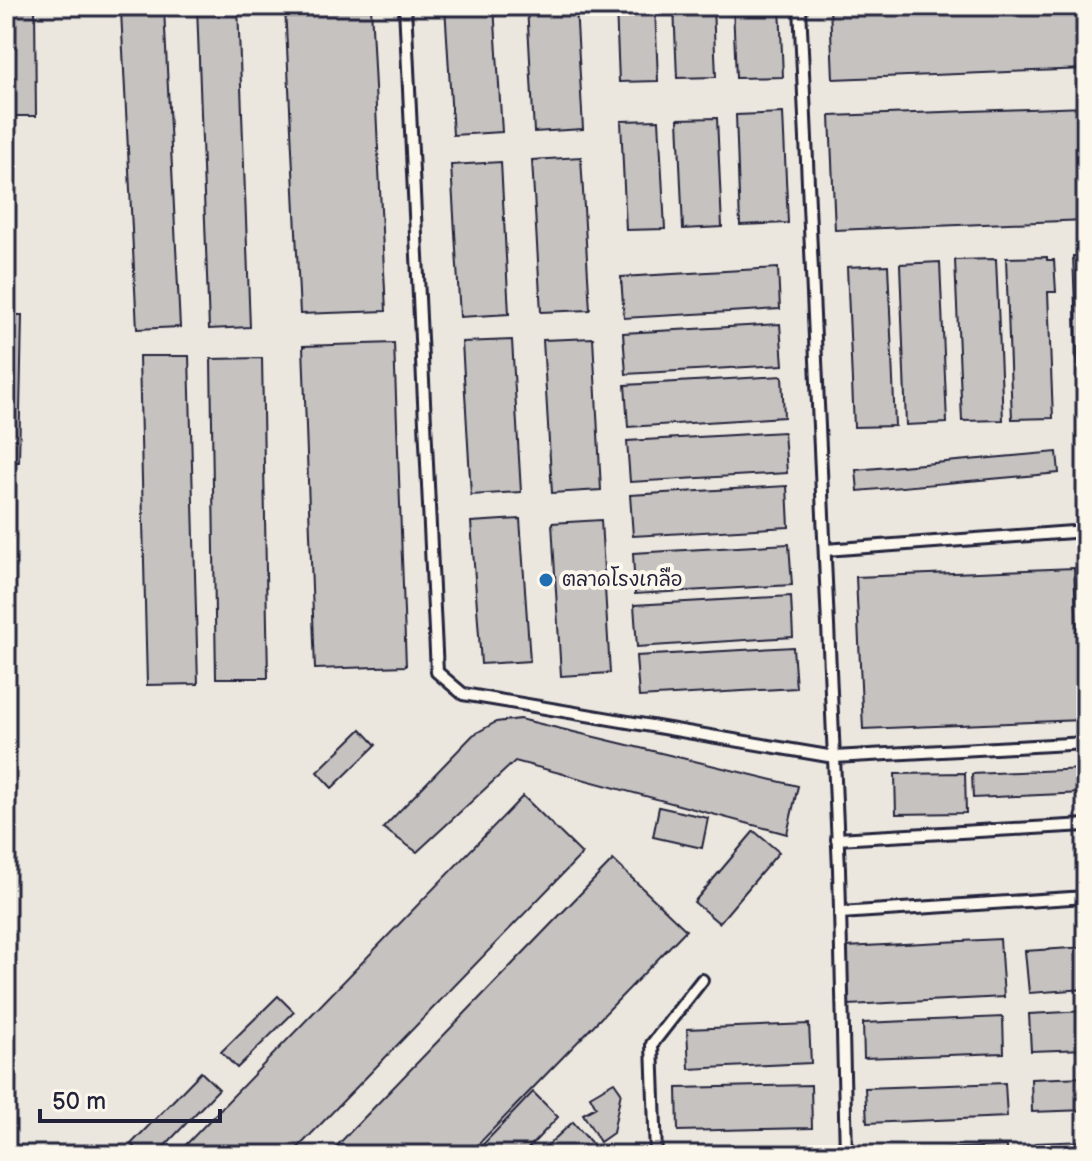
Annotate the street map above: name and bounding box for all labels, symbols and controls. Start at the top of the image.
place label: ตลาดโรงเกลือ [562,566,683,592]
marker: ตลาดโรงเกลือ [537,571,555,589]
scale bar [40,1073,220,1123]
text: 50 m [52,1087,106,1116]

